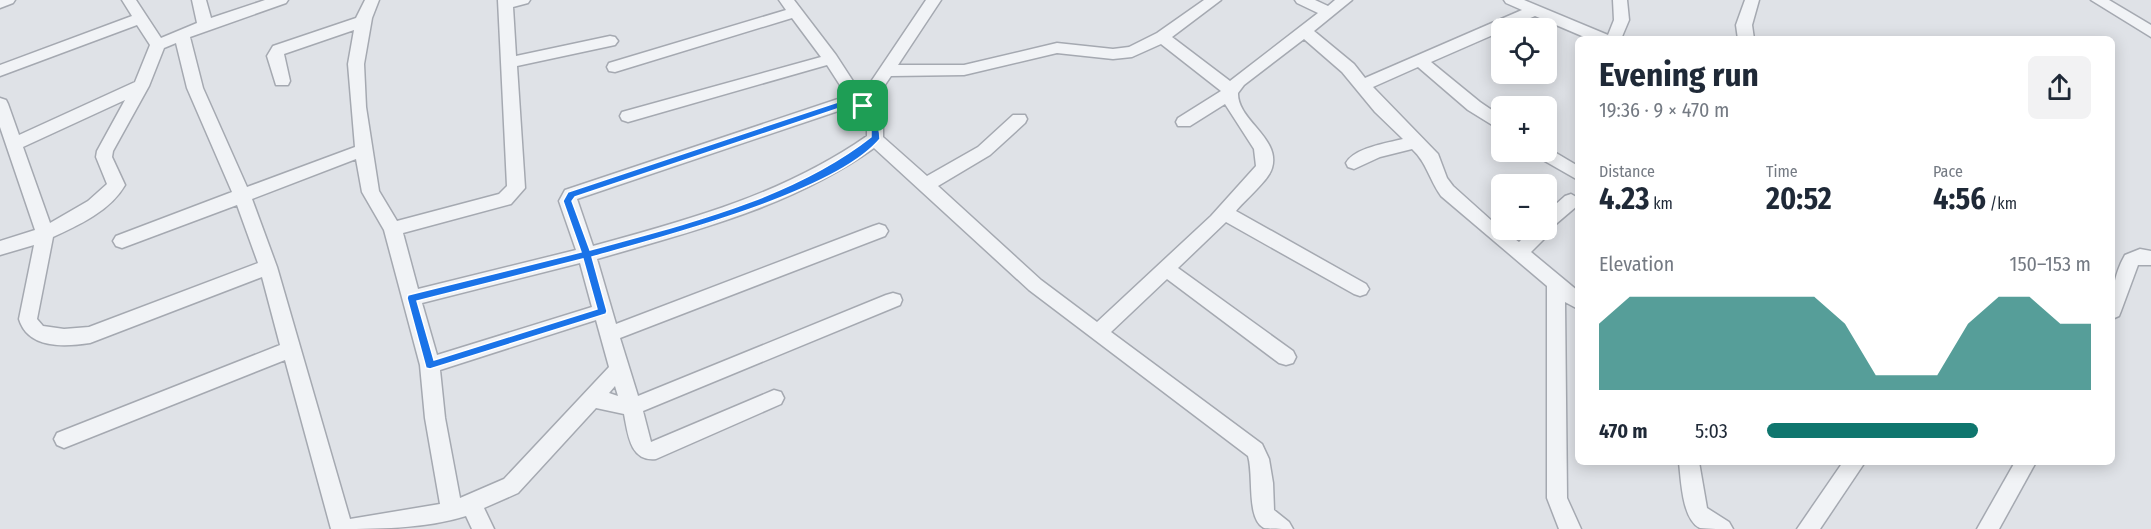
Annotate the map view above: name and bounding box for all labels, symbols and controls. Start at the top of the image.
map controls [1491,18,1557,240]
button: locate [1491,18,1557,84]
text: Evening run [1599,55,1759,95]
button: share [2028,56,2091,119]
pin [837,80,888,131]
icon: arrive [846,89,879,122]
button: + [1491,96,1557,162]
text: 19:36 · 9 × 470 m [1599,98,1729,122]
text: Distance [1599,162,1655,181]
text: Time [1766,162,1798,181]
text: Pace [1933,162,1963,181]
button: − [1491,174,1557,240]
text: 4.23 [1599,181,1649,217]
text: 20:52 [1766,181,1832,217]
text: 4:56 [1933,181,1986,217]
text: km [1649,194,1673,213]
text: /km [1986,194,2017,213]
text: Elevation [1599,252,1674,276]
text: 150–153 m [2010,252,2091,276]
text: 470 m [1599,419,1648,443]
text: 5:03 [1695,419,1728,443]

